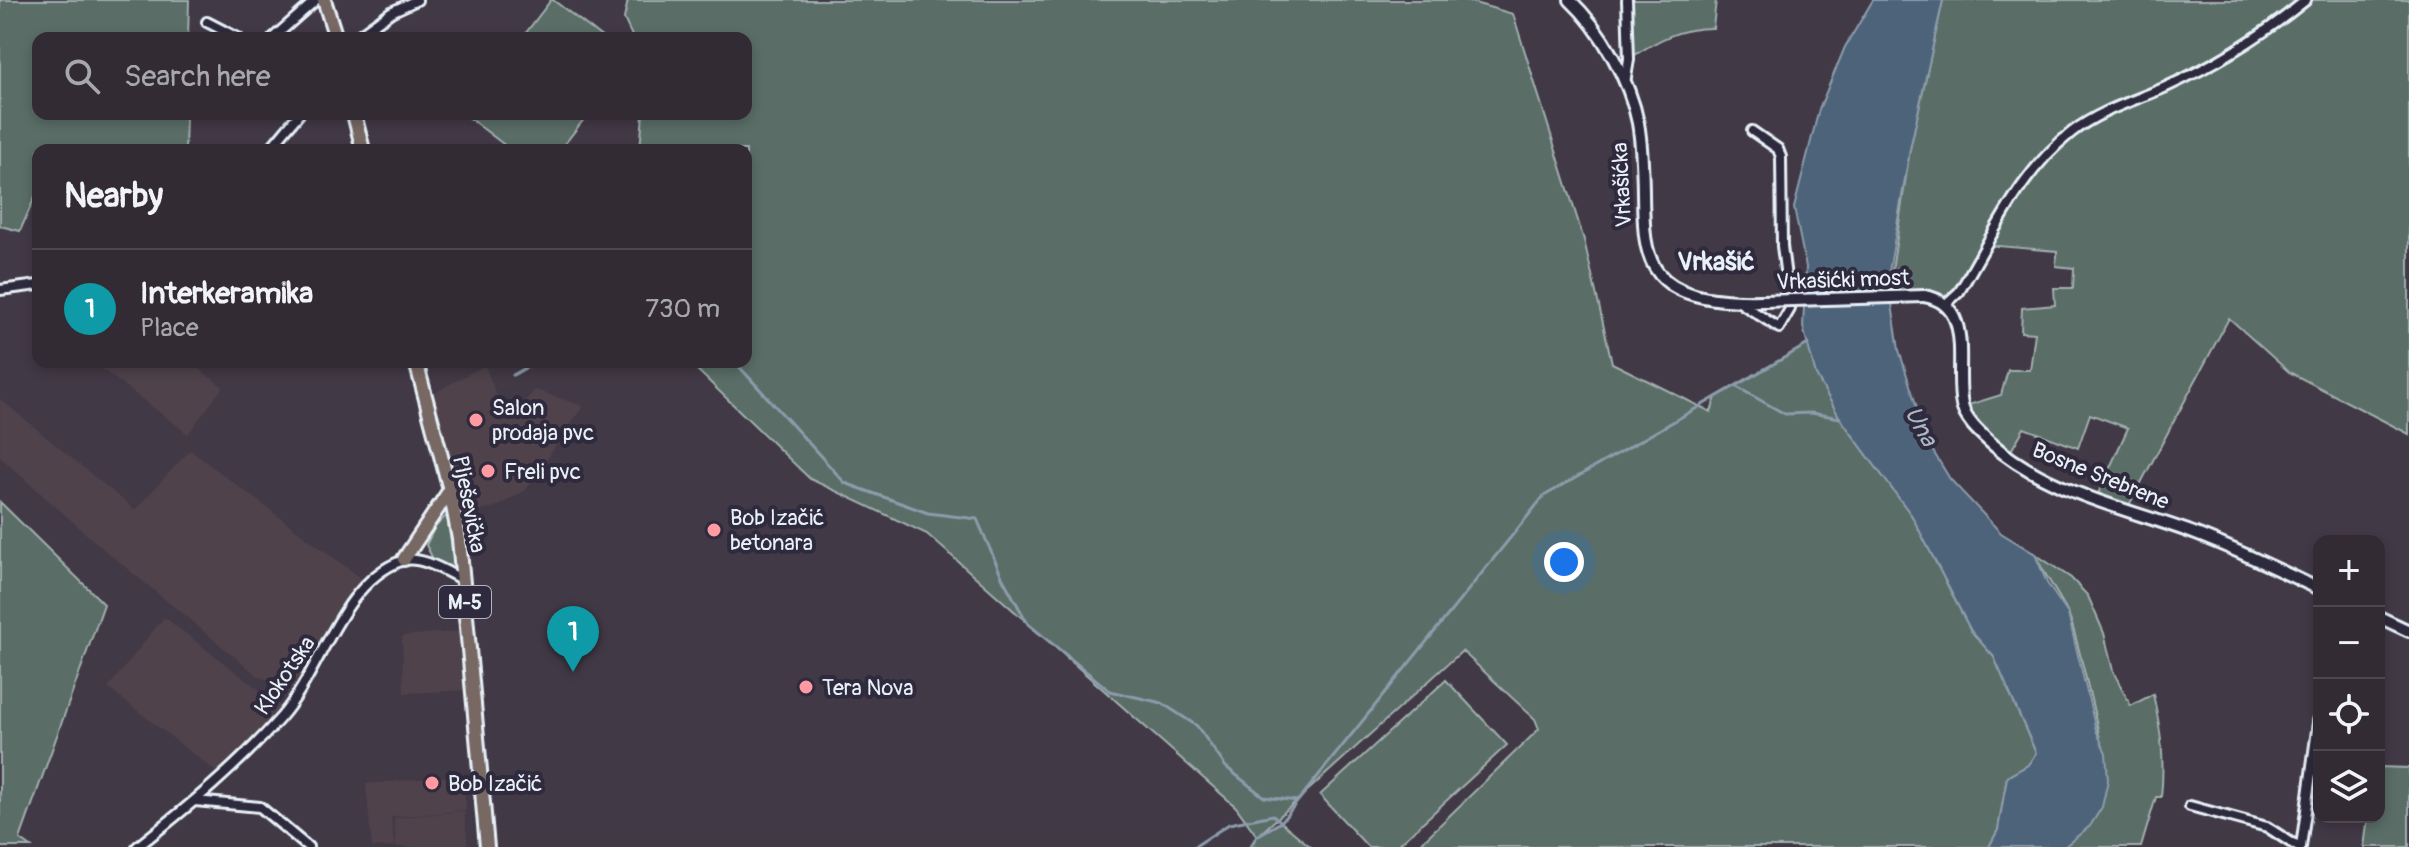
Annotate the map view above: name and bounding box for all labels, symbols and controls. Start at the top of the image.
search box [32,32,752,120]
icon: search [60,54,104,98]
text: Search here [124,58,271,95]
street label: Vrkašićka [1606,142,1638,228]
text: Nearby [64,175,163,218]
district label: Vrkašić [1677,246,1755,278]
street label: Vrkašićki most [1776,264,1910,296]
text: Interkeramika [140,275,313,312]
text: 1 [85,293,95,325]
text: 730 m [645,293,720,325]
text: Place [140,312,199,344]
place label: Salon prodaja pvc [492,394,594,447]
water label: Una [1898,401,1944,453]
marker: Salon prodaja pvc [467,411,485,429]
street label: Bosne Srebrene [2028,436,2173,516]
street label: Plješevička [446,453,492,555]
place label: Freli pvc [504,458,581,486]
marker: Freli pvc [479,462,497,480]
place label: Bob Izačić betonara [730,504,824,557]
marker: Bob Izačić betonara [705,521,723,539]
map controls [2313,535,2385,823]
button: + [2313,535,2385,607]
your location [1544,542,1584,582]
road number: M-5 [439,586,491,618]
pin: 1 [547,606,599,672]
button: − [2313,607,2385,679]
street label: Klokotska [248,631,321,720]
place label: Tera Nova [822,674,913,702]
marker: Tera Nova [797,678,815,696]
button: locate [2313,679,2385,751]
button: layers [2313,751,2385,823]
place label: Bob Izačić [448,770,542,798]
marker: Bob Izačić [423,774,441,792]

